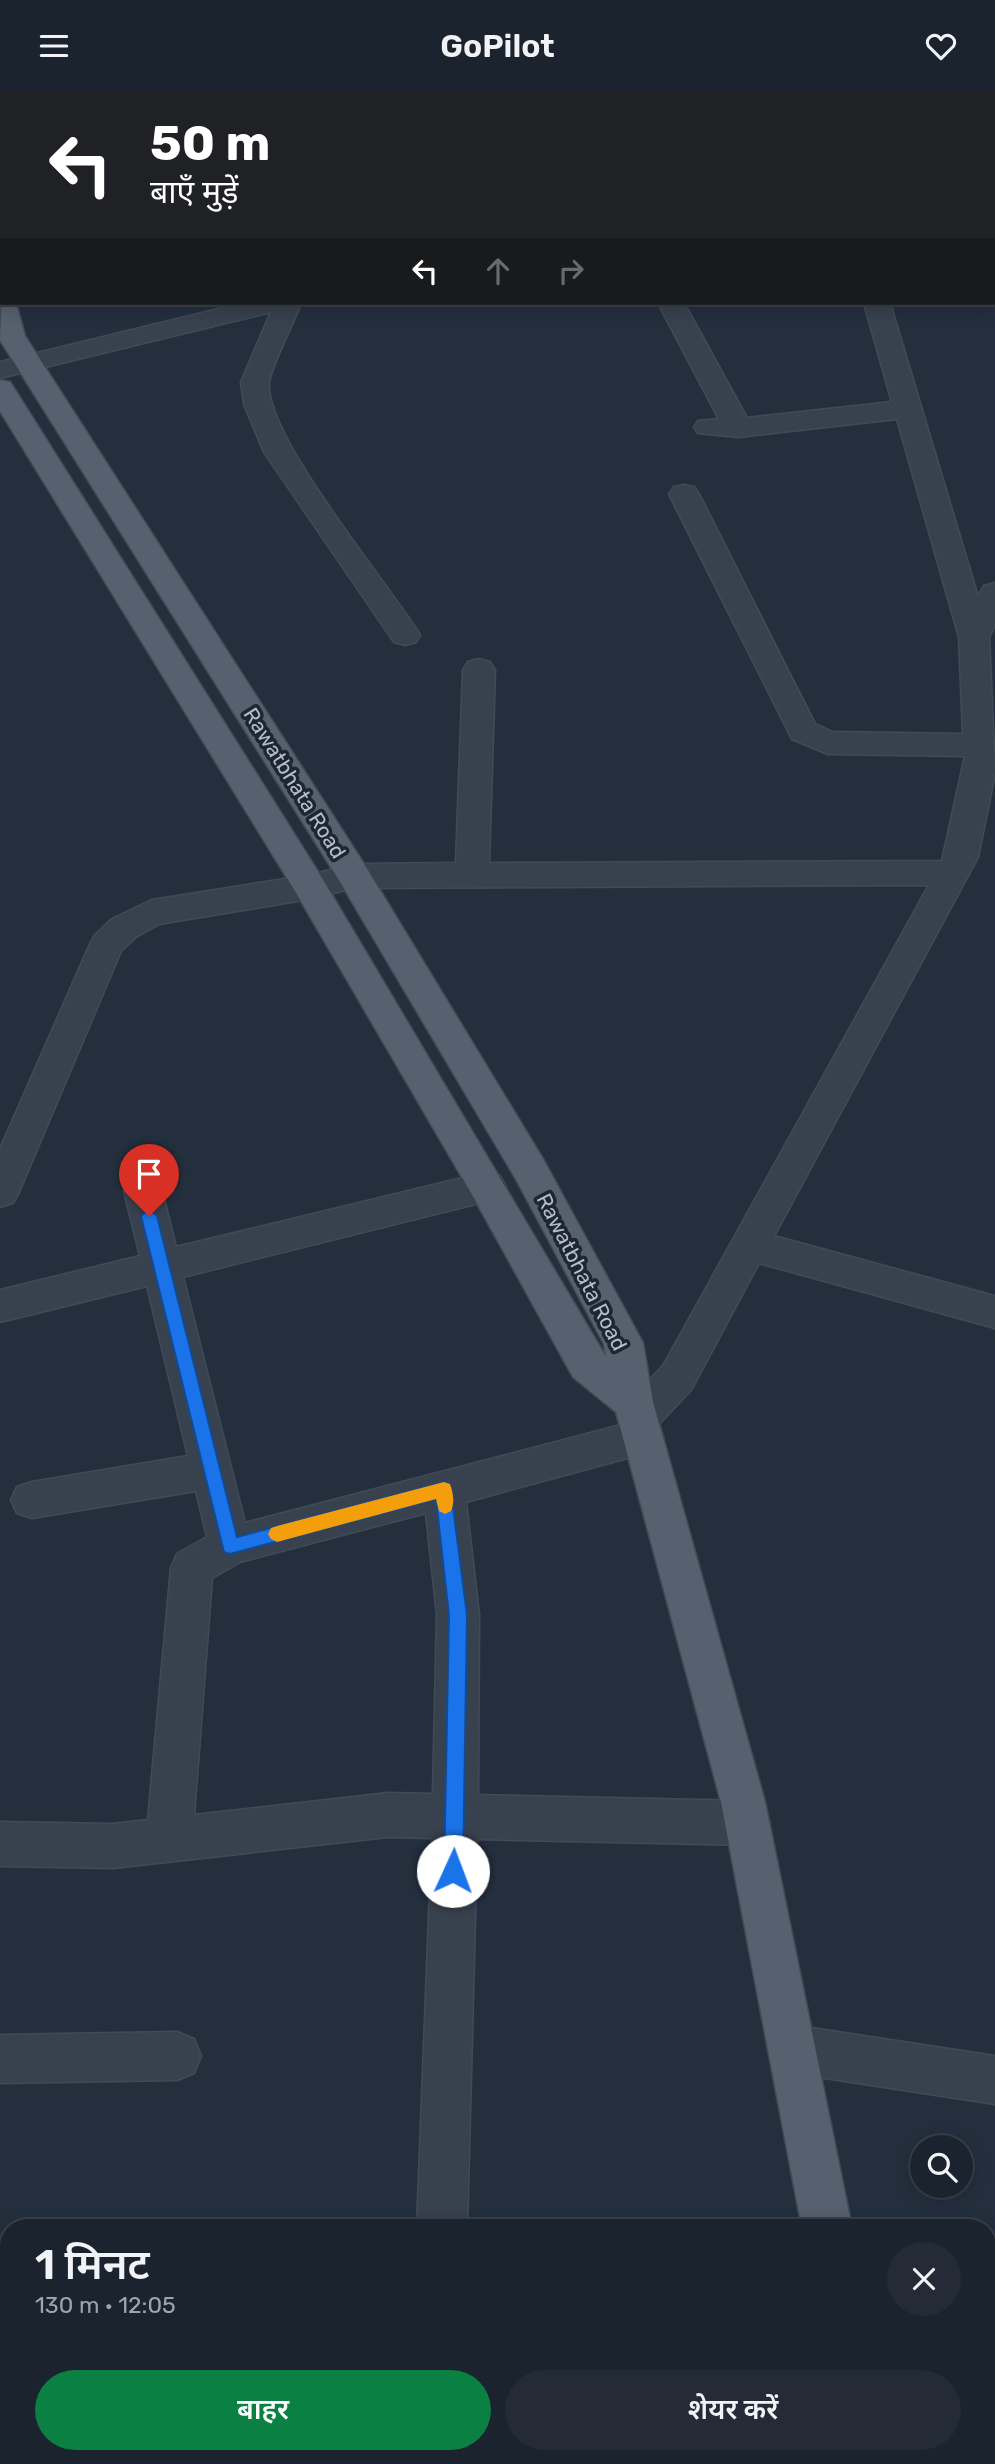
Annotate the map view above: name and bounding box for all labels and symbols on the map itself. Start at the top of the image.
street label: Rawatbhata Road [239,703,351,863]
pin [119,1144,179,1216]
street label: Rawatbhata Road [532,1189,632,1355]
position arrow [416,1834,490,1908]

